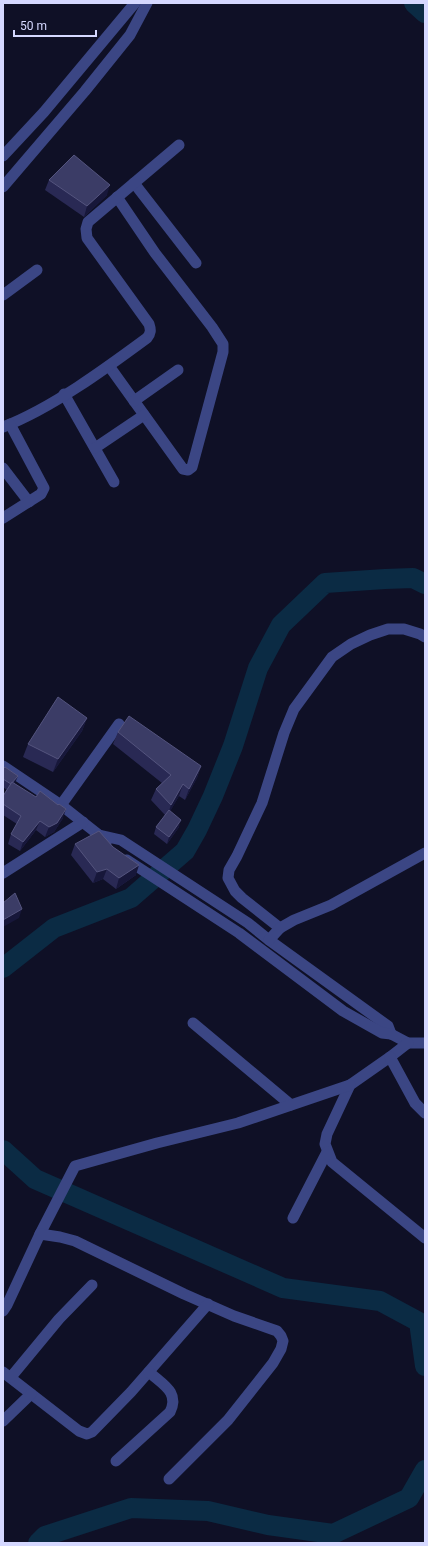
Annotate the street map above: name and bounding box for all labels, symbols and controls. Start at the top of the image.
scale bar [14,12,96,38]
text: 50 m [20,19,47,33]

